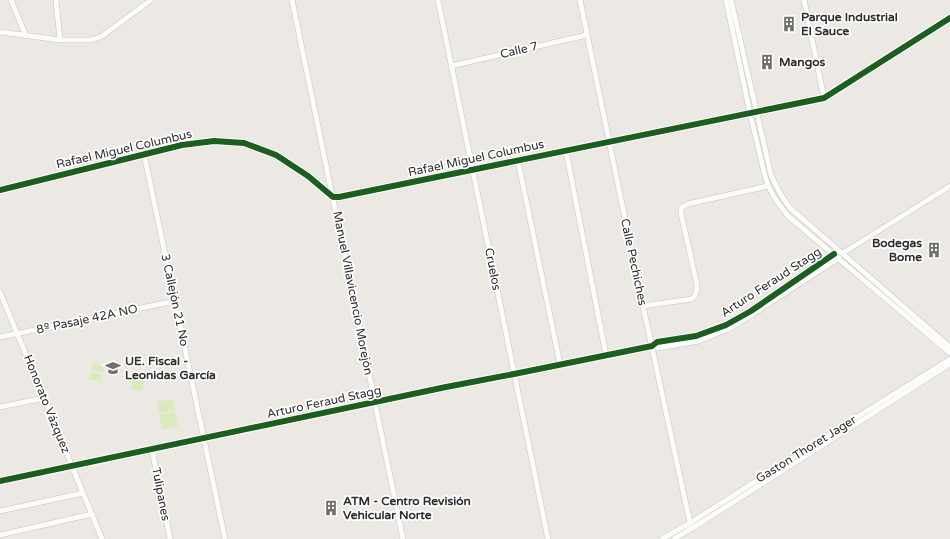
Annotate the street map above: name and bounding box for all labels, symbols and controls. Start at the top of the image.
place label: Parque Industrial El Sauce [801,10,898,38]
building icon: Parque Industrial El Sauce [780,15,798,33]
street label: Calle 7 [499,39,539,61]
building icon: Mangos [758,53,776,71]
place label: Mangos [779,55,826,70]
street label: Rafael Miguel Columbus [55,127,193,171]
street label: Rafael Miguel Columbus [407,137,546,179]
street label: Manuel Villavicencio Morejón [330,210,376,376]
street label: Calle Pechiches [618,217,650,307]
place label: Bodegas Bome [872,236,922,264]
building icon: Bodegas Bome [925,241,943,259]
street label: Arturo Feraud Stagg [718,244,824,320]
street label: Cruelos [482,247,504,292]
street label: 3 Callejón 21 No [158,252,192,348]
street label: 8º Pasaje 42A NO [35,301,139,337]
street label: Honorato Vázquez [21,353,73,455]
place label: UE. Fiscal - Leonidas García [125,354,216,382]
school or university icon: UE. Fiscal - Leonidas García [104,359,122,377]
street label: Arturo Feraud Stagg [265,383,383,421]
street label: Gaston Thoret Jager [753,412,859,486]
street label: Tulipanes [149,466,173,522]
place label: ATM - Centro Revisión Vehicular Norte [343,494,471,522]
building icon: ATM - Centro Revisión Vehicular Norte [322,499,340,517]

